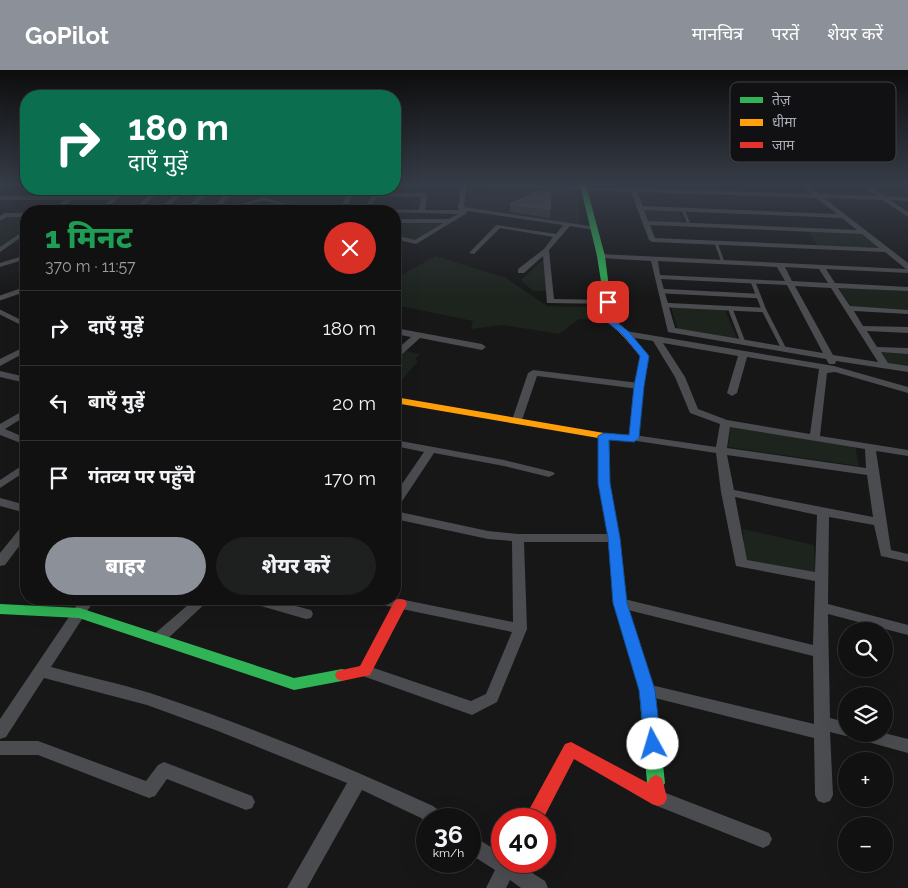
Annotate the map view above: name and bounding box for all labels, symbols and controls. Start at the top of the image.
text: GoPilot [25,21,109,50]
text: मानचित्र [692,23,743,44]
text: परतें [771,23,799,44]
text: शेयर करें [827,23,883,44]
legend [730,82,896,162]
text: तेज़ [772,91,791,108]
text: 180 m [128,107,229,148]
icon: right [45,110,110,175]
text: धीमा [772,114,797,130]
text: जाम [772,137,795,153]
text: दाएँ मुड़ें [128,149,188,175]
text: 1 मिनट [45,220,132,255]
button: close [324,222,376,274]
text: 370 m · 11:57 [45,257,136,276]
pin [587,281,629,323]
icon: arrive [594,288,622,316]
icon: right [45,314,73,342]
text: दाएँ मुड़ें [88,315,144,337]
text: 180 m [323,317,376,339]
icon: left [45,389,73,417]
text: बाएँ मुड़ें [88,390,145,412]
text: 20 m [332,392,376,414]
icon: arrive [45,464,73,492]
text: गंतव्य पर पहुँचे [88,465,195,487]
text: 170 m [324,467,376,489]
button: बाहर [45,537,206,595]
button: शेयर करें [216,537,376,595]
map controls [838,622,893,872]
button: search [838,622,893,677]
button: layers [838,687,893,742]
position arrow [626,717,678,769]
button: + [838,752,893,807]
speed limit sign: 40 [491,808,556,873]
button: − [838,817,893,872]
text: 36 [434,819,463,849]
text: km/h [433,846,464,860]

